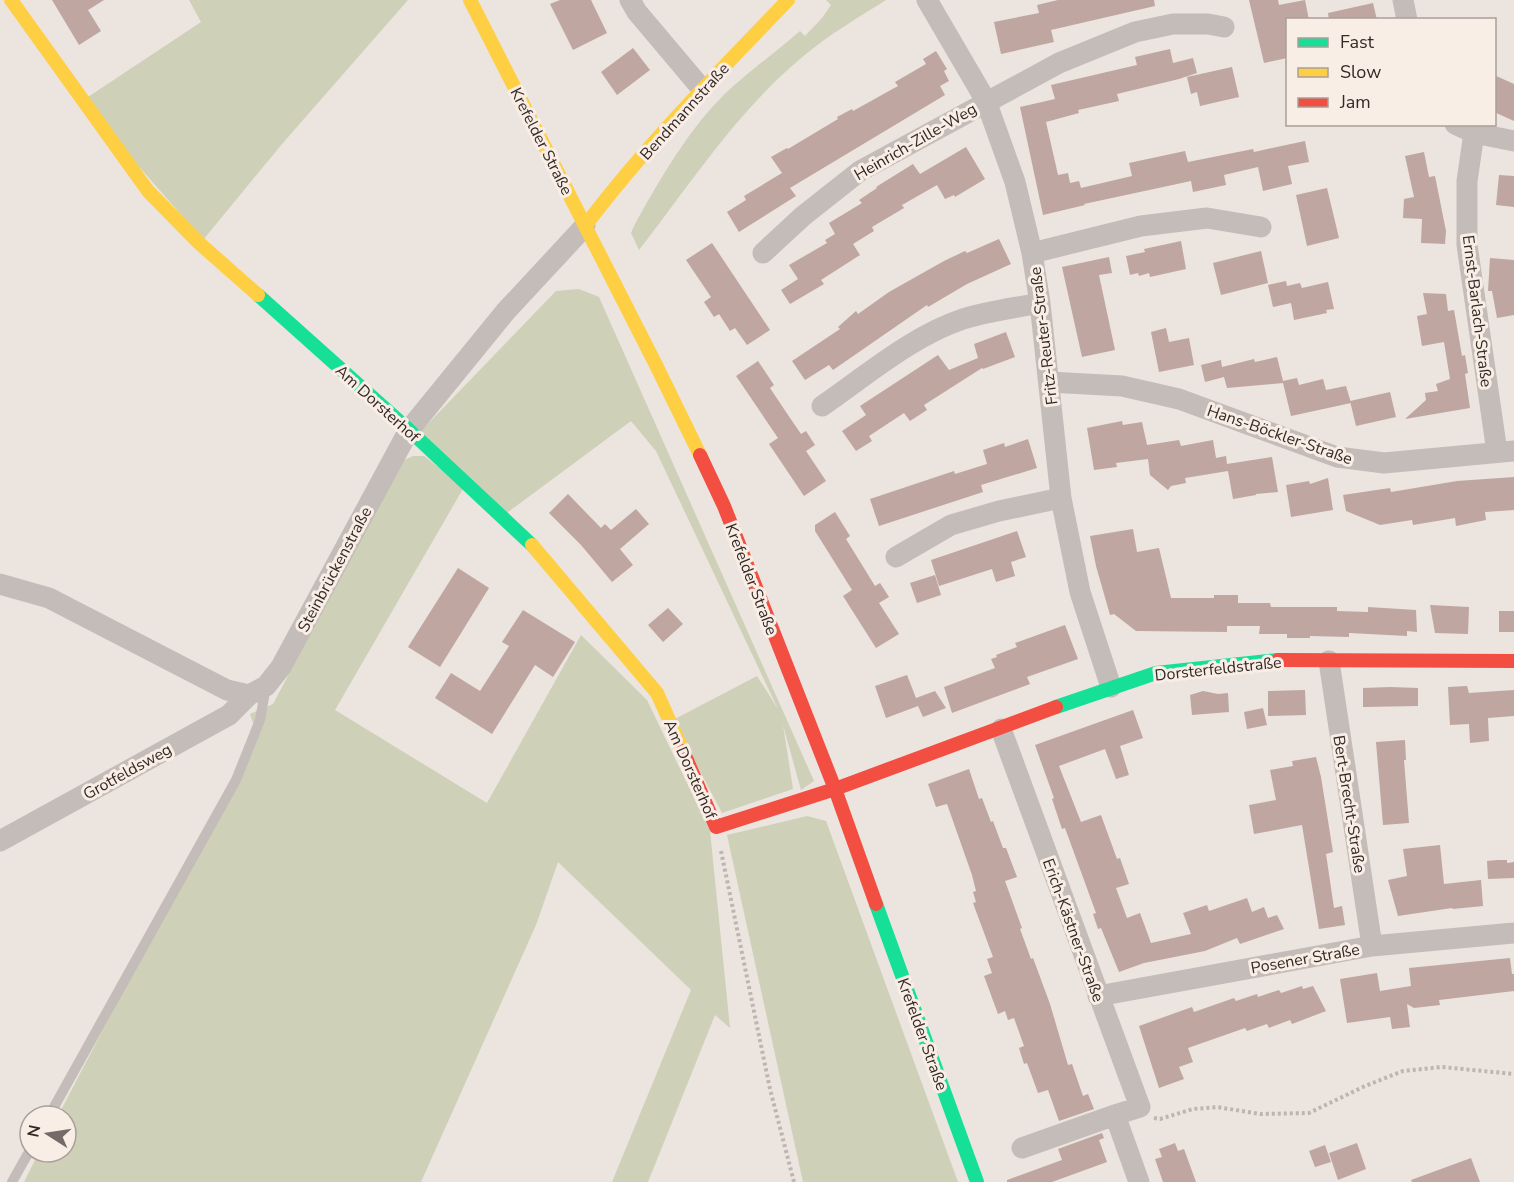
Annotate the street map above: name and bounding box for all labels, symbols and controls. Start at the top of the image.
legend [1286,18,1496,126]
text: Fast [1340,30,1375,54]
street label: Bendmannstraße [635,58,734,165]
text: Slow [1340,60,1381,84]
street label: Krefelder Straße [505,84,578,199]
text: Jam [1339,90,1371,114]
street label: Heinrich-Zille-Weg [850,98,981,186]
street label: Ernst-Barlach-Straße [1457,234,1497,388]
street label: Fritz-Reuter-Straße [1025,266,1063,406]
street label: Am Dorsterhof [330,360,425,448]
street label: Hans-Böckler-Straße [1204,400,1355,470]
street label: Steinbrückenstraße [292,503,377,636]
street label: Krefelder Straße [720,520,782,638]
street label: Dorsterfeldstraße [1154,651,1283,687]
street label: Am Dorsterhof [658,716,722,823]
street label: Bert-Brecht-Straße [1327,734,1371,874]
street label: Grotfeldsweg [79,738,176,805]
street label: Erich-Kästner-Straße [1037,856,1109,1005]
street label: Posener Straße [1249,939,1361,979]
street label: Krefelder Straße [892,975,953,1094]
north arrow [18,1104,78,1164]
text: N [22,1123,46,1139]

